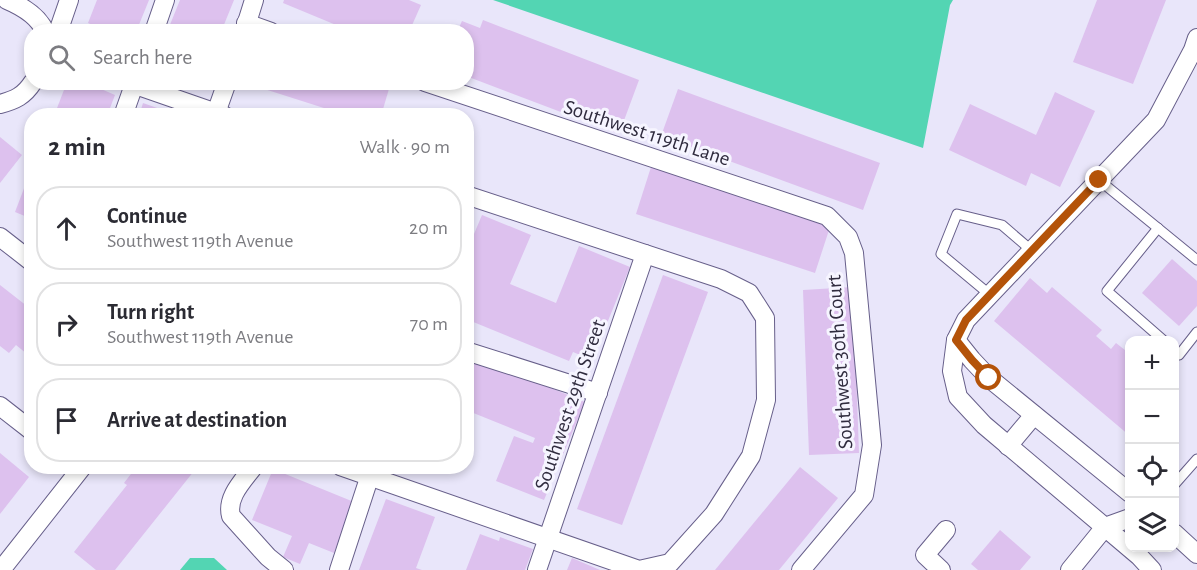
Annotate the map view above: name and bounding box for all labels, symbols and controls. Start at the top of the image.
search box [24,24,474,90]
icon: search [45,41,78,74]
text: Search here [93,46,192,68]
street label: Southwest 119th Lane [561,96,733,170]
text: 2 min [48,134,106,160]
text: Walk · 90 m [359,137,450,157]
route end [1085,166,1111,192]
text: Continue [107,205,187,227]
icon: ahead [50,212,83,245]
text: 20 m [409,218,448,238]
text: Southwest 119th Avenue [107,231,294,251]
street label: Southwest 30th Court [823,274,857,450]
text: Turn right [107,301,194,323]
icon: right [50,308,83,341]
text: 70 m [410,314,448,334]
street label: Southwest 29th Street [531,317,609,493]
text: Southwest 119th Avenue [107,327,294,347]
map controls [1125,336,1179,552]
button: + [1125,336,1179,390]
route start [975,364,1001,390]
button: − [1125,390,1179,444]
icon: arrive [50,404,83,437]
text: Arrive at destination [107,409,287,431]
button: locate [1125,444,1179,498]
button: layers [1125,498,1179,552]

